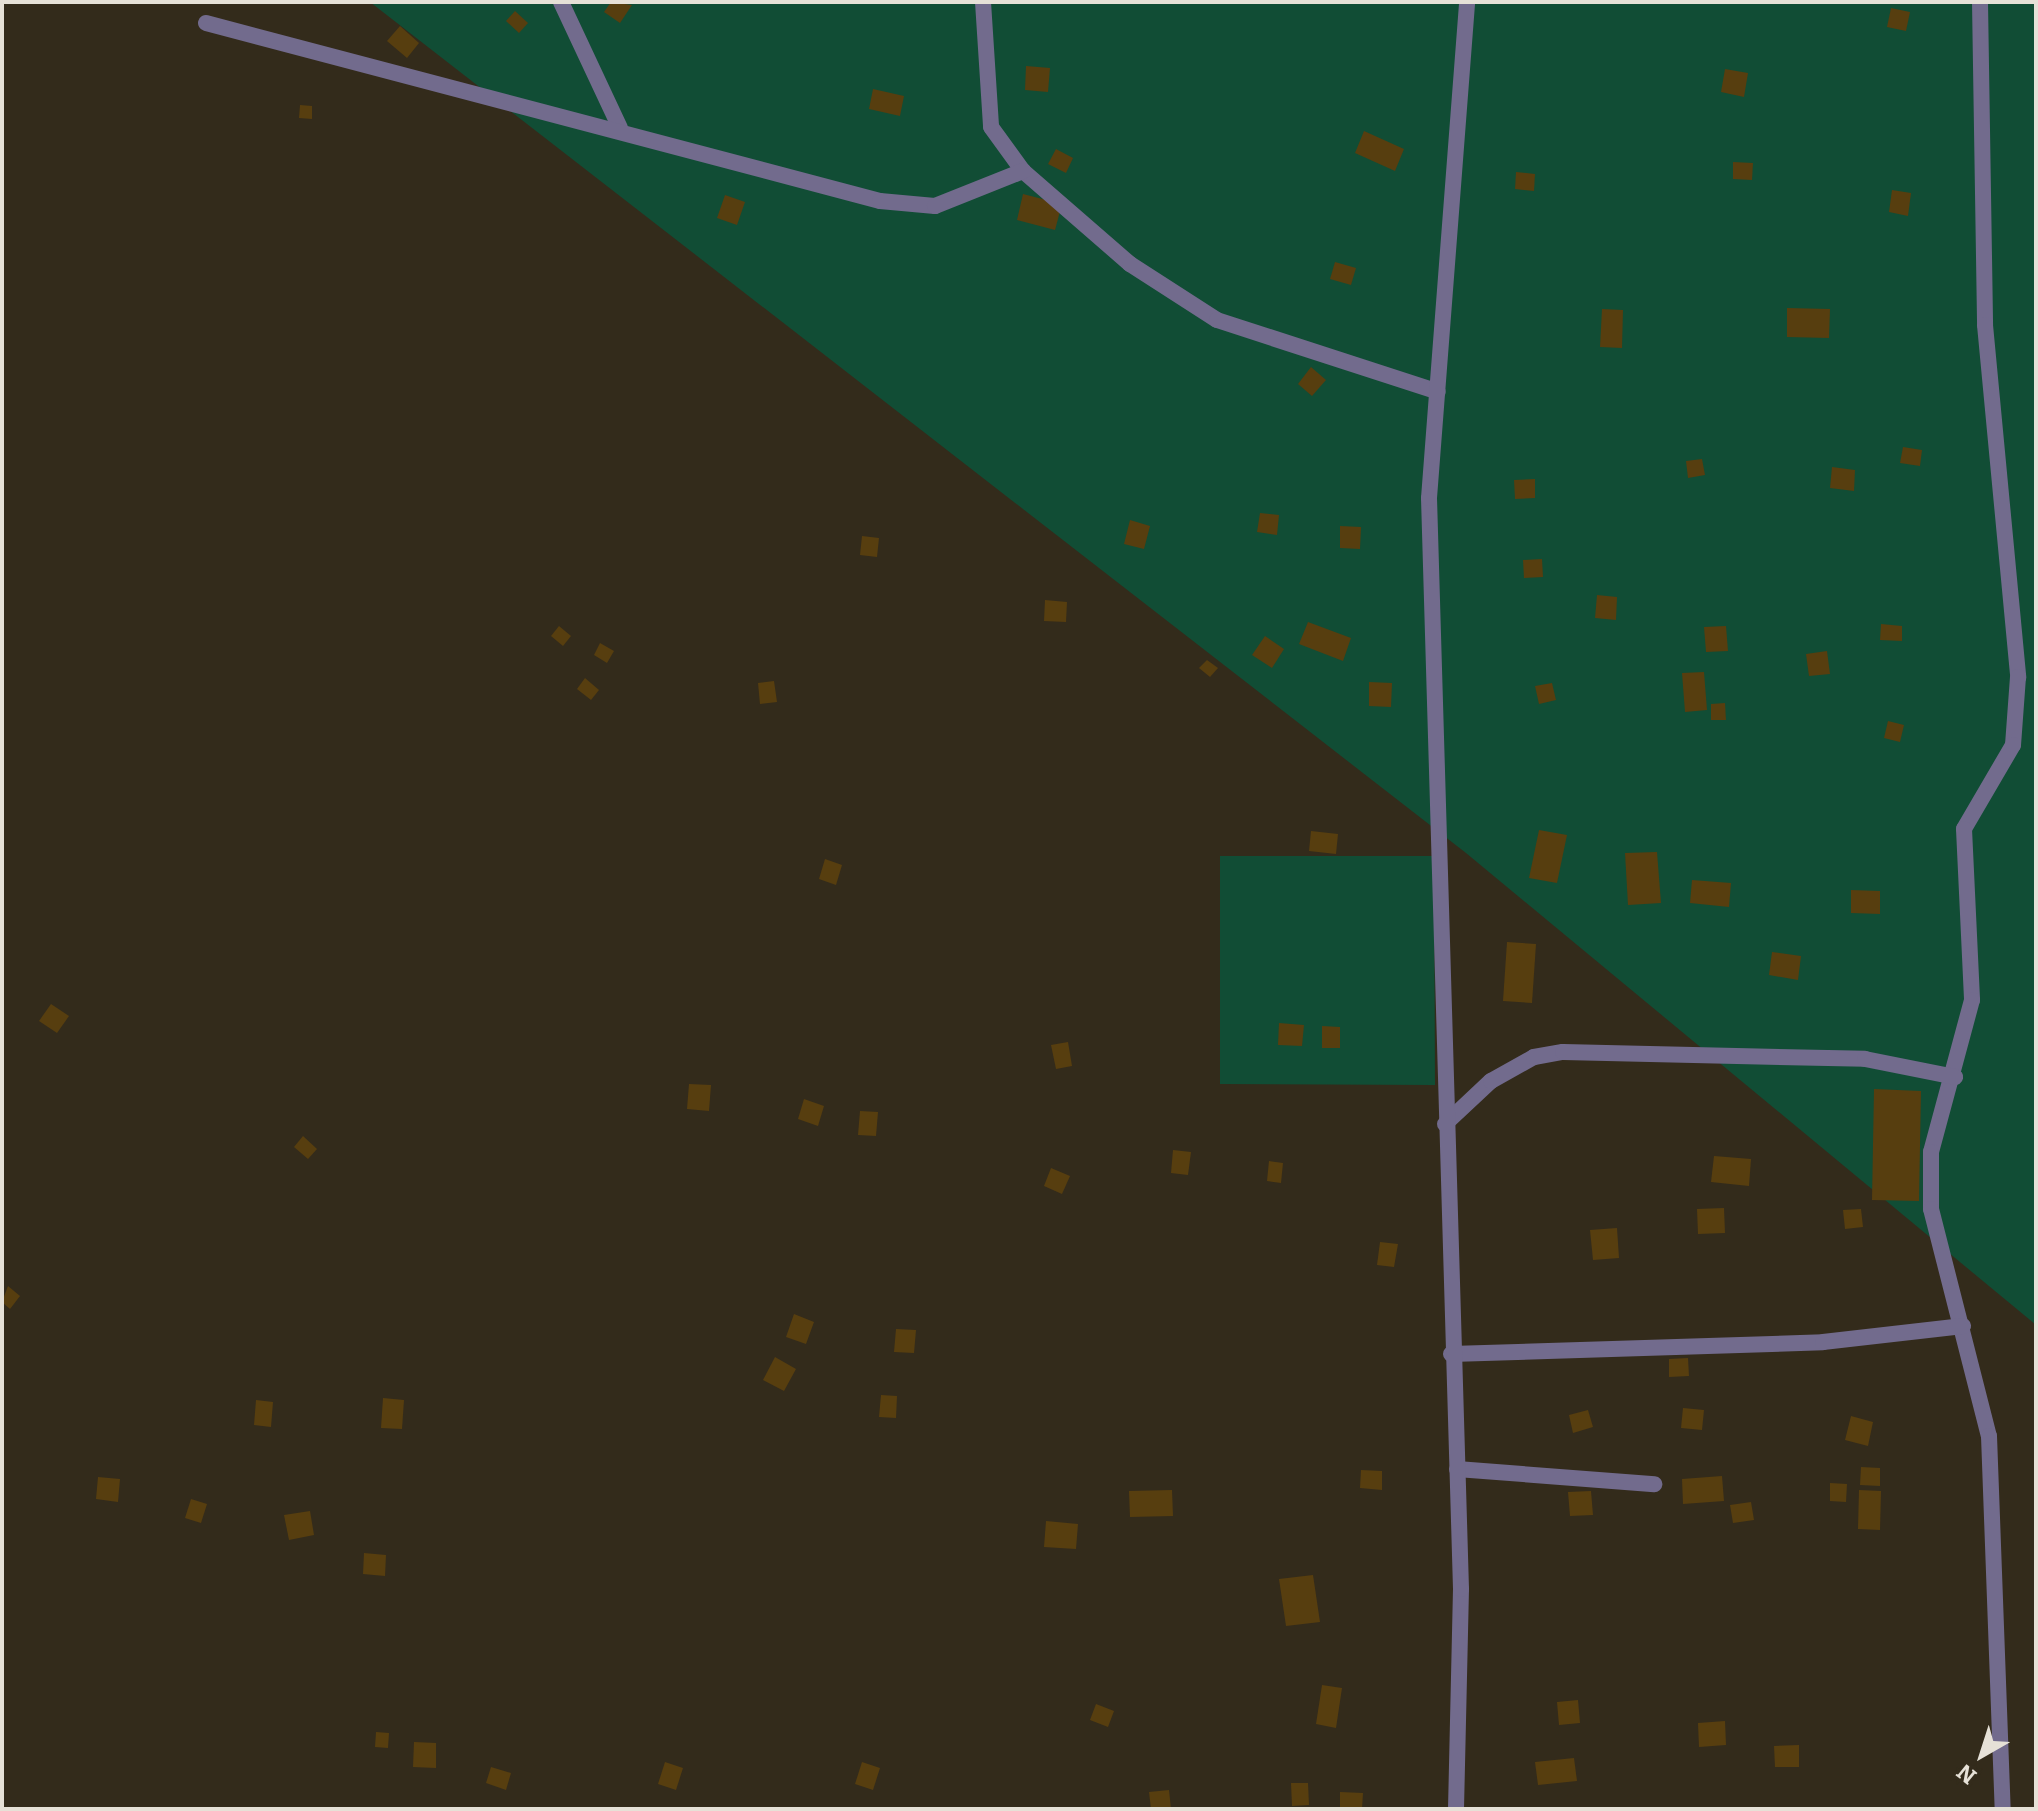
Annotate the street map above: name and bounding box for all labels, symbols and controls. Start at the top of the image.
north arrow [1942,1715,2022,1795]
text: N [1951,1758,1982,1790]

